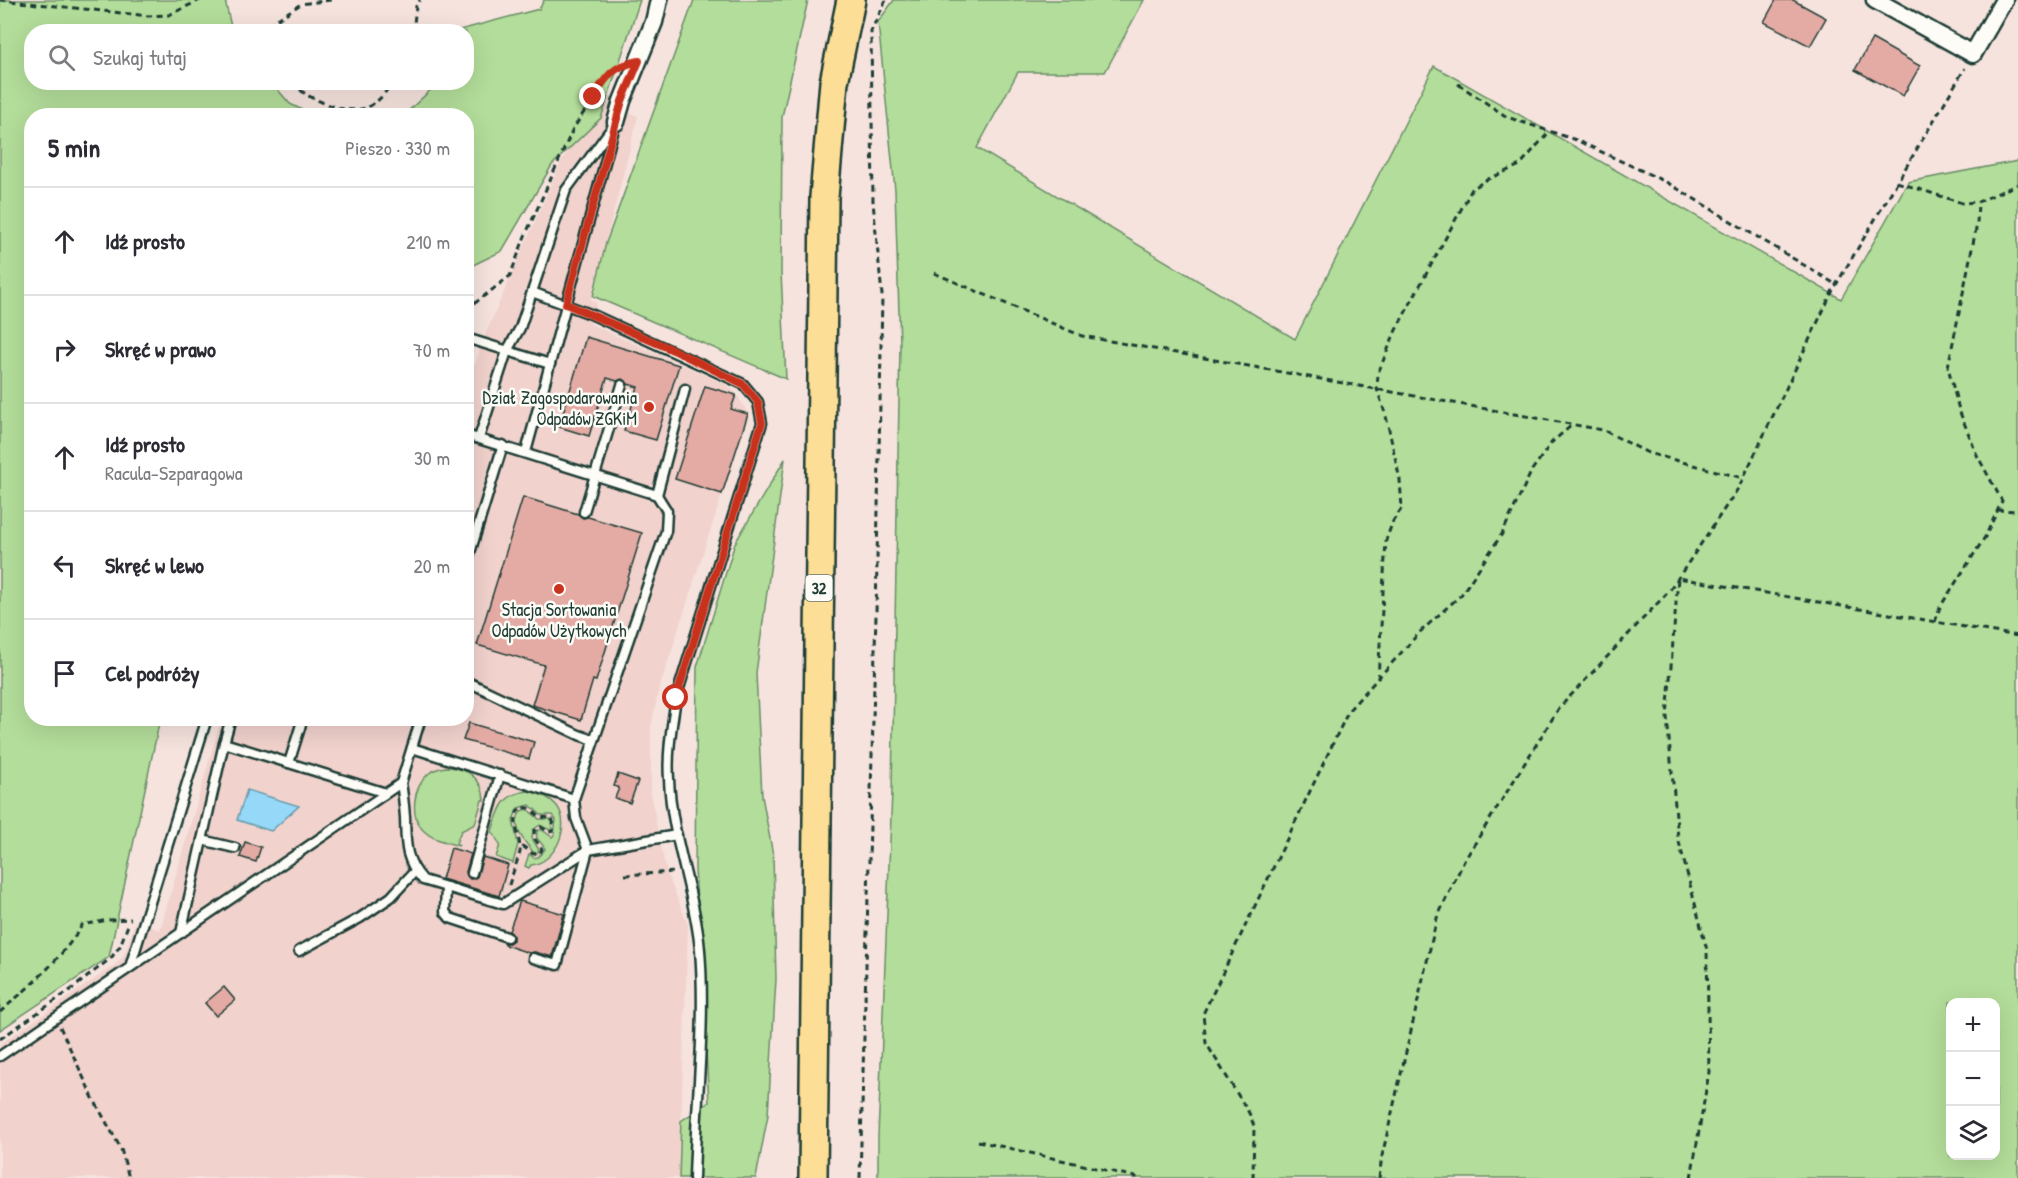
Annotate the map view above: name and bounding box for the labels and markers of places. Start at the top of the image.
place label: Dział Zagospodarowania Odpadów ZGKiM [482,385,637,431]
marker: Dział Zagospodarowania Odpadów ZGKiM [642,400,656,414]
marker: Stacja Sortowania Odpadów Użytkowych [552,582,566,596]
place label: Stacja Sortowania Odpadów Użytkowych [491,597,627,643]

